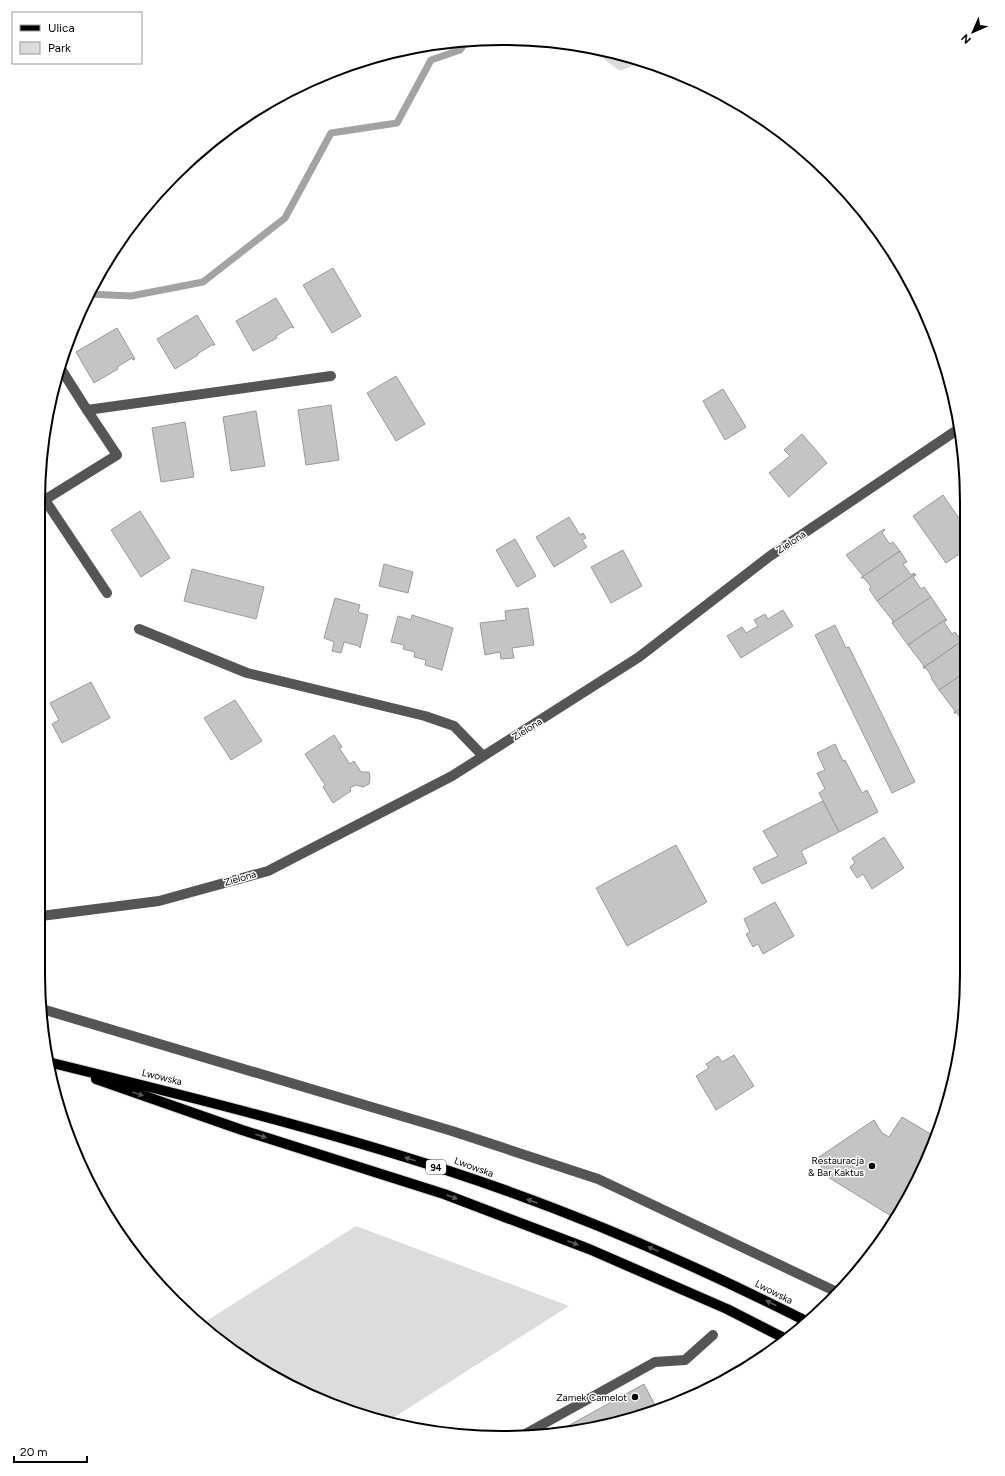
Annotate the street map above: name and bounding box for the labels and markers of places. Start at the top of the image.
place label: Restauracja & Bar Kaktus [808,1154,864,1179]
marker: Restauracja & Bar Kaktus [867,1161,877,1171]
place label: Zamek Camelot [556,1391,627,1404]
marker: Zamek Camelot [630,1392,640,1402]

